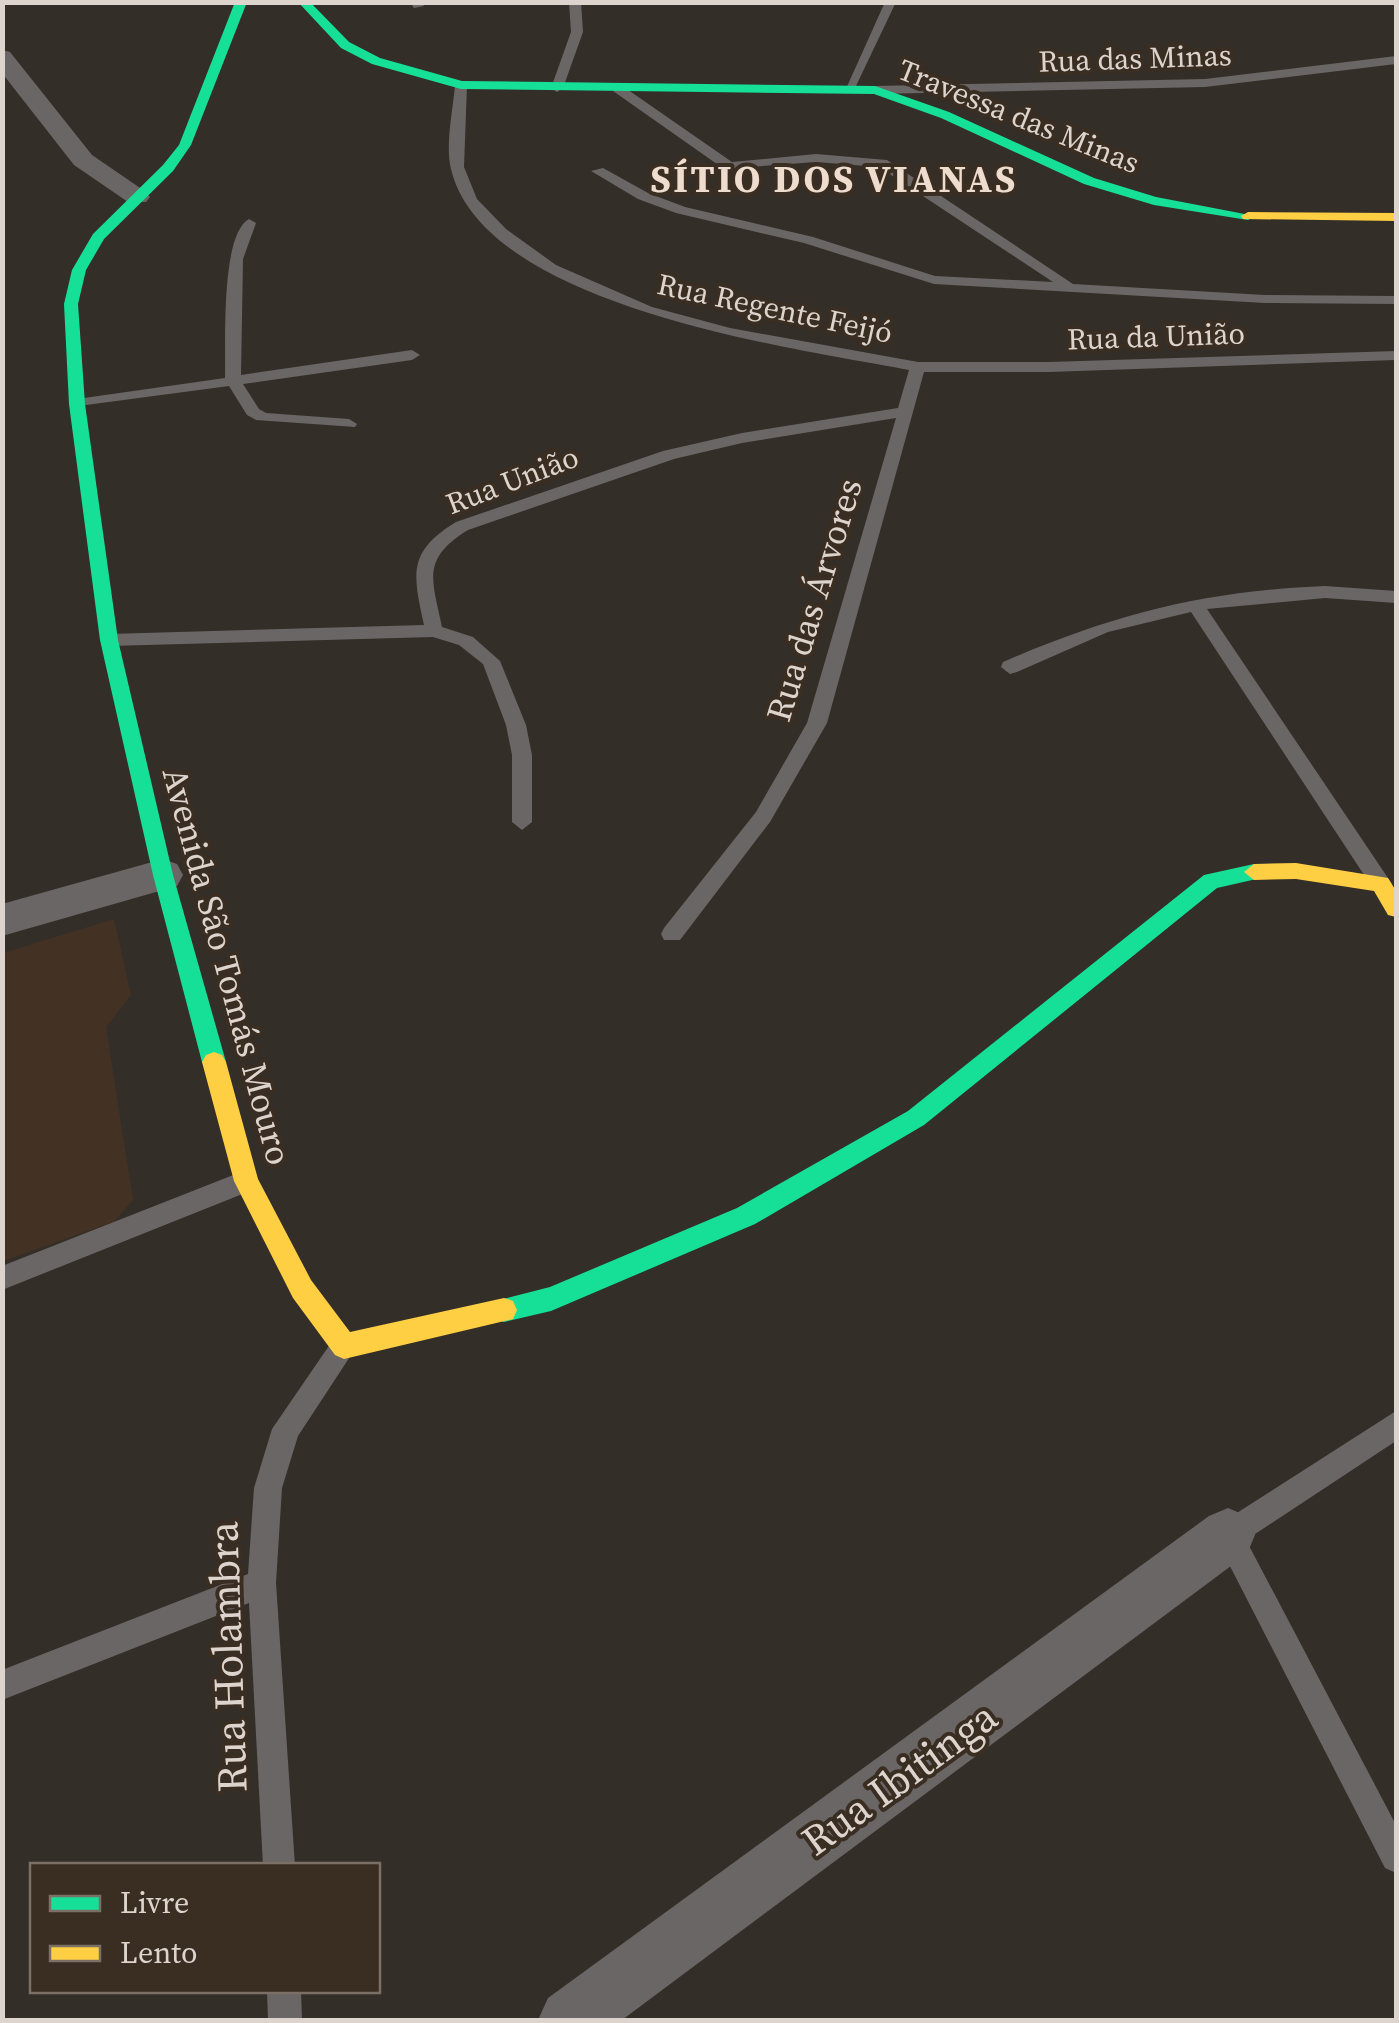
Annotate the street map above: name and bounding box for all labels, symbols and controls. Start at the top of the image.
street label: Rua das Minas [1038,34,1232,82]
street label: Travessa das Minas [892,49,1146,183]
district label: SÍTIO DOS VIANAS [650,153,1018,205]
street label: Rua Regente Feijó [654,263,896,353]
street label: Rua da União [1066,312,1246,360]
street label: Rua União [440,436,584,524]
street label: Rua das Árvores [754,473,874,727]
street label: Avenida São Tomás Mouro [151,762,303,1170]
street label: Rua Holambra [193,1520,261,1794]
street label: Rua Ibitinga [789,1687,1009,1869]
legend [30,1863,380,1993]
text: Livre [120,1882,189,1923]
text: Lento [120,1932,197,1973]

